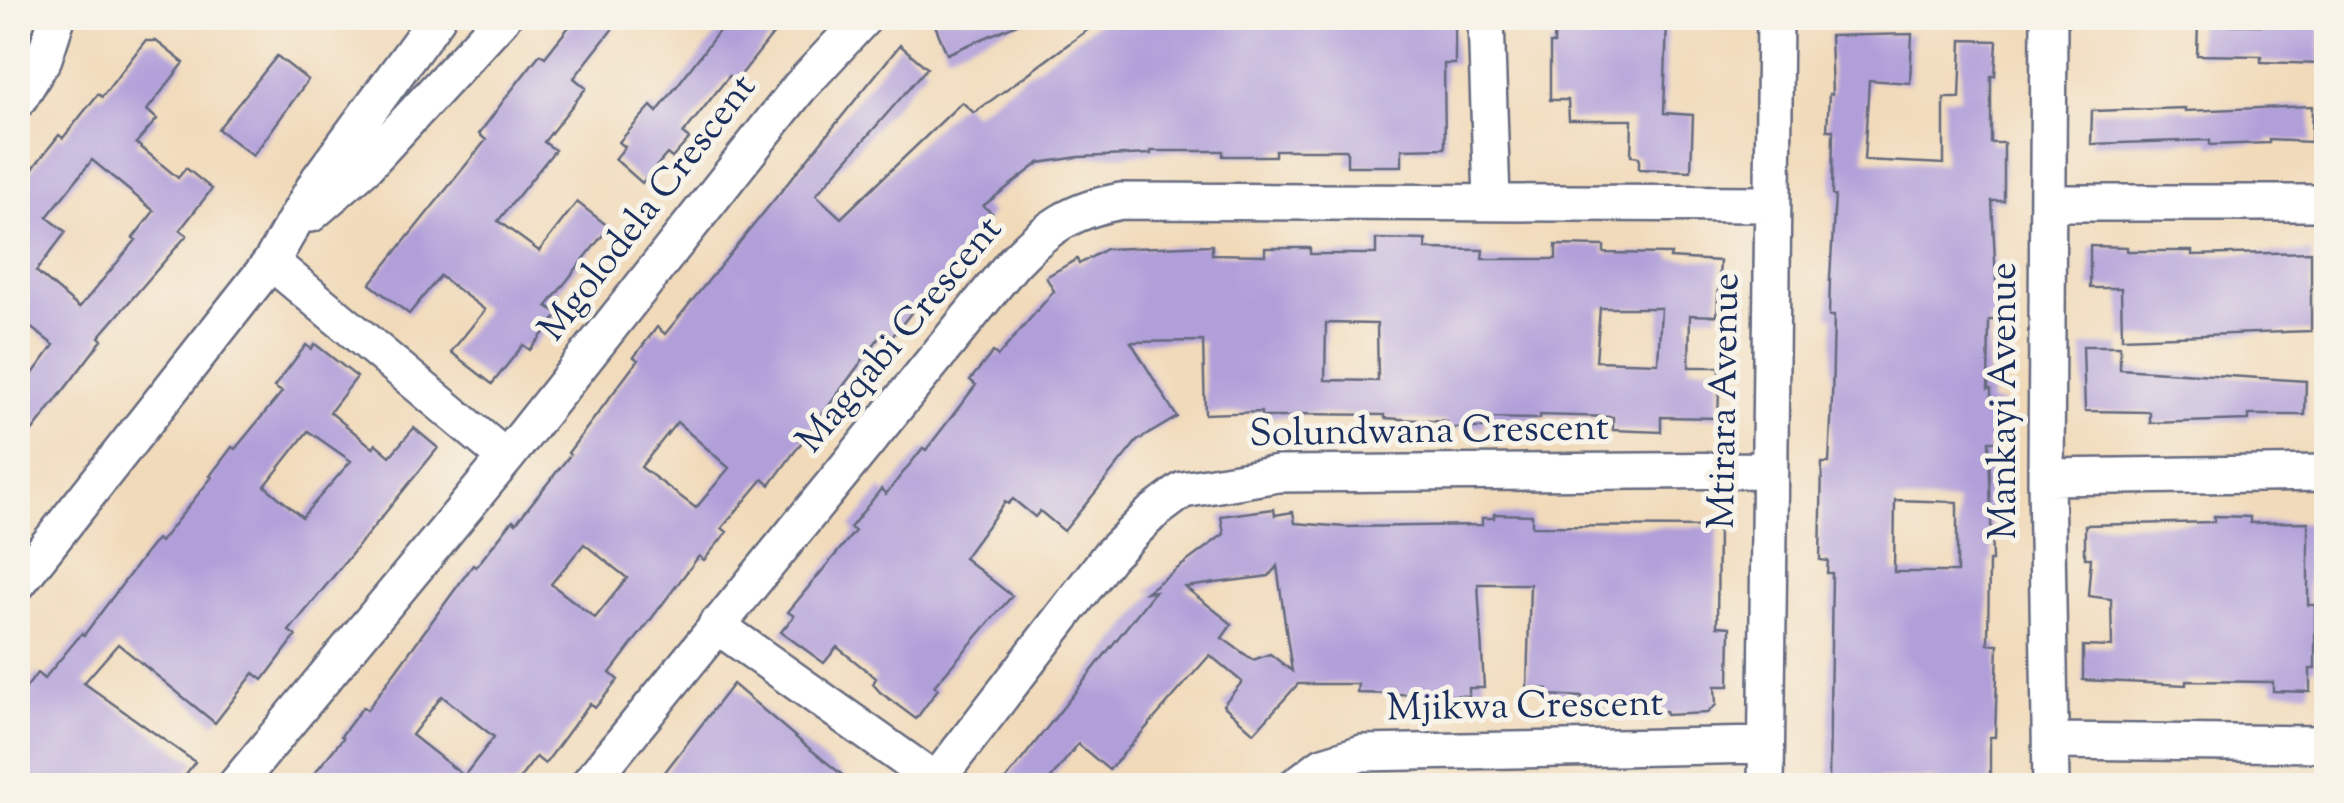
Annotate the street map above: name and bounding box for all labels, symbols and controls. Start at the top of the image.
street label: Mgolodela Crescent [527,64,771,354]
street label: Magqabi Crescent [785,206,1017,466]
street label: Mankayi Avenue [1979,262,2033,540]
street label: Mtirara Avenue [1697,272,1755,530]
street label: Solundwana Crescent [1249,403,1609,463]
street label: Mjikwa Crescent [1386,679,1664,737]

